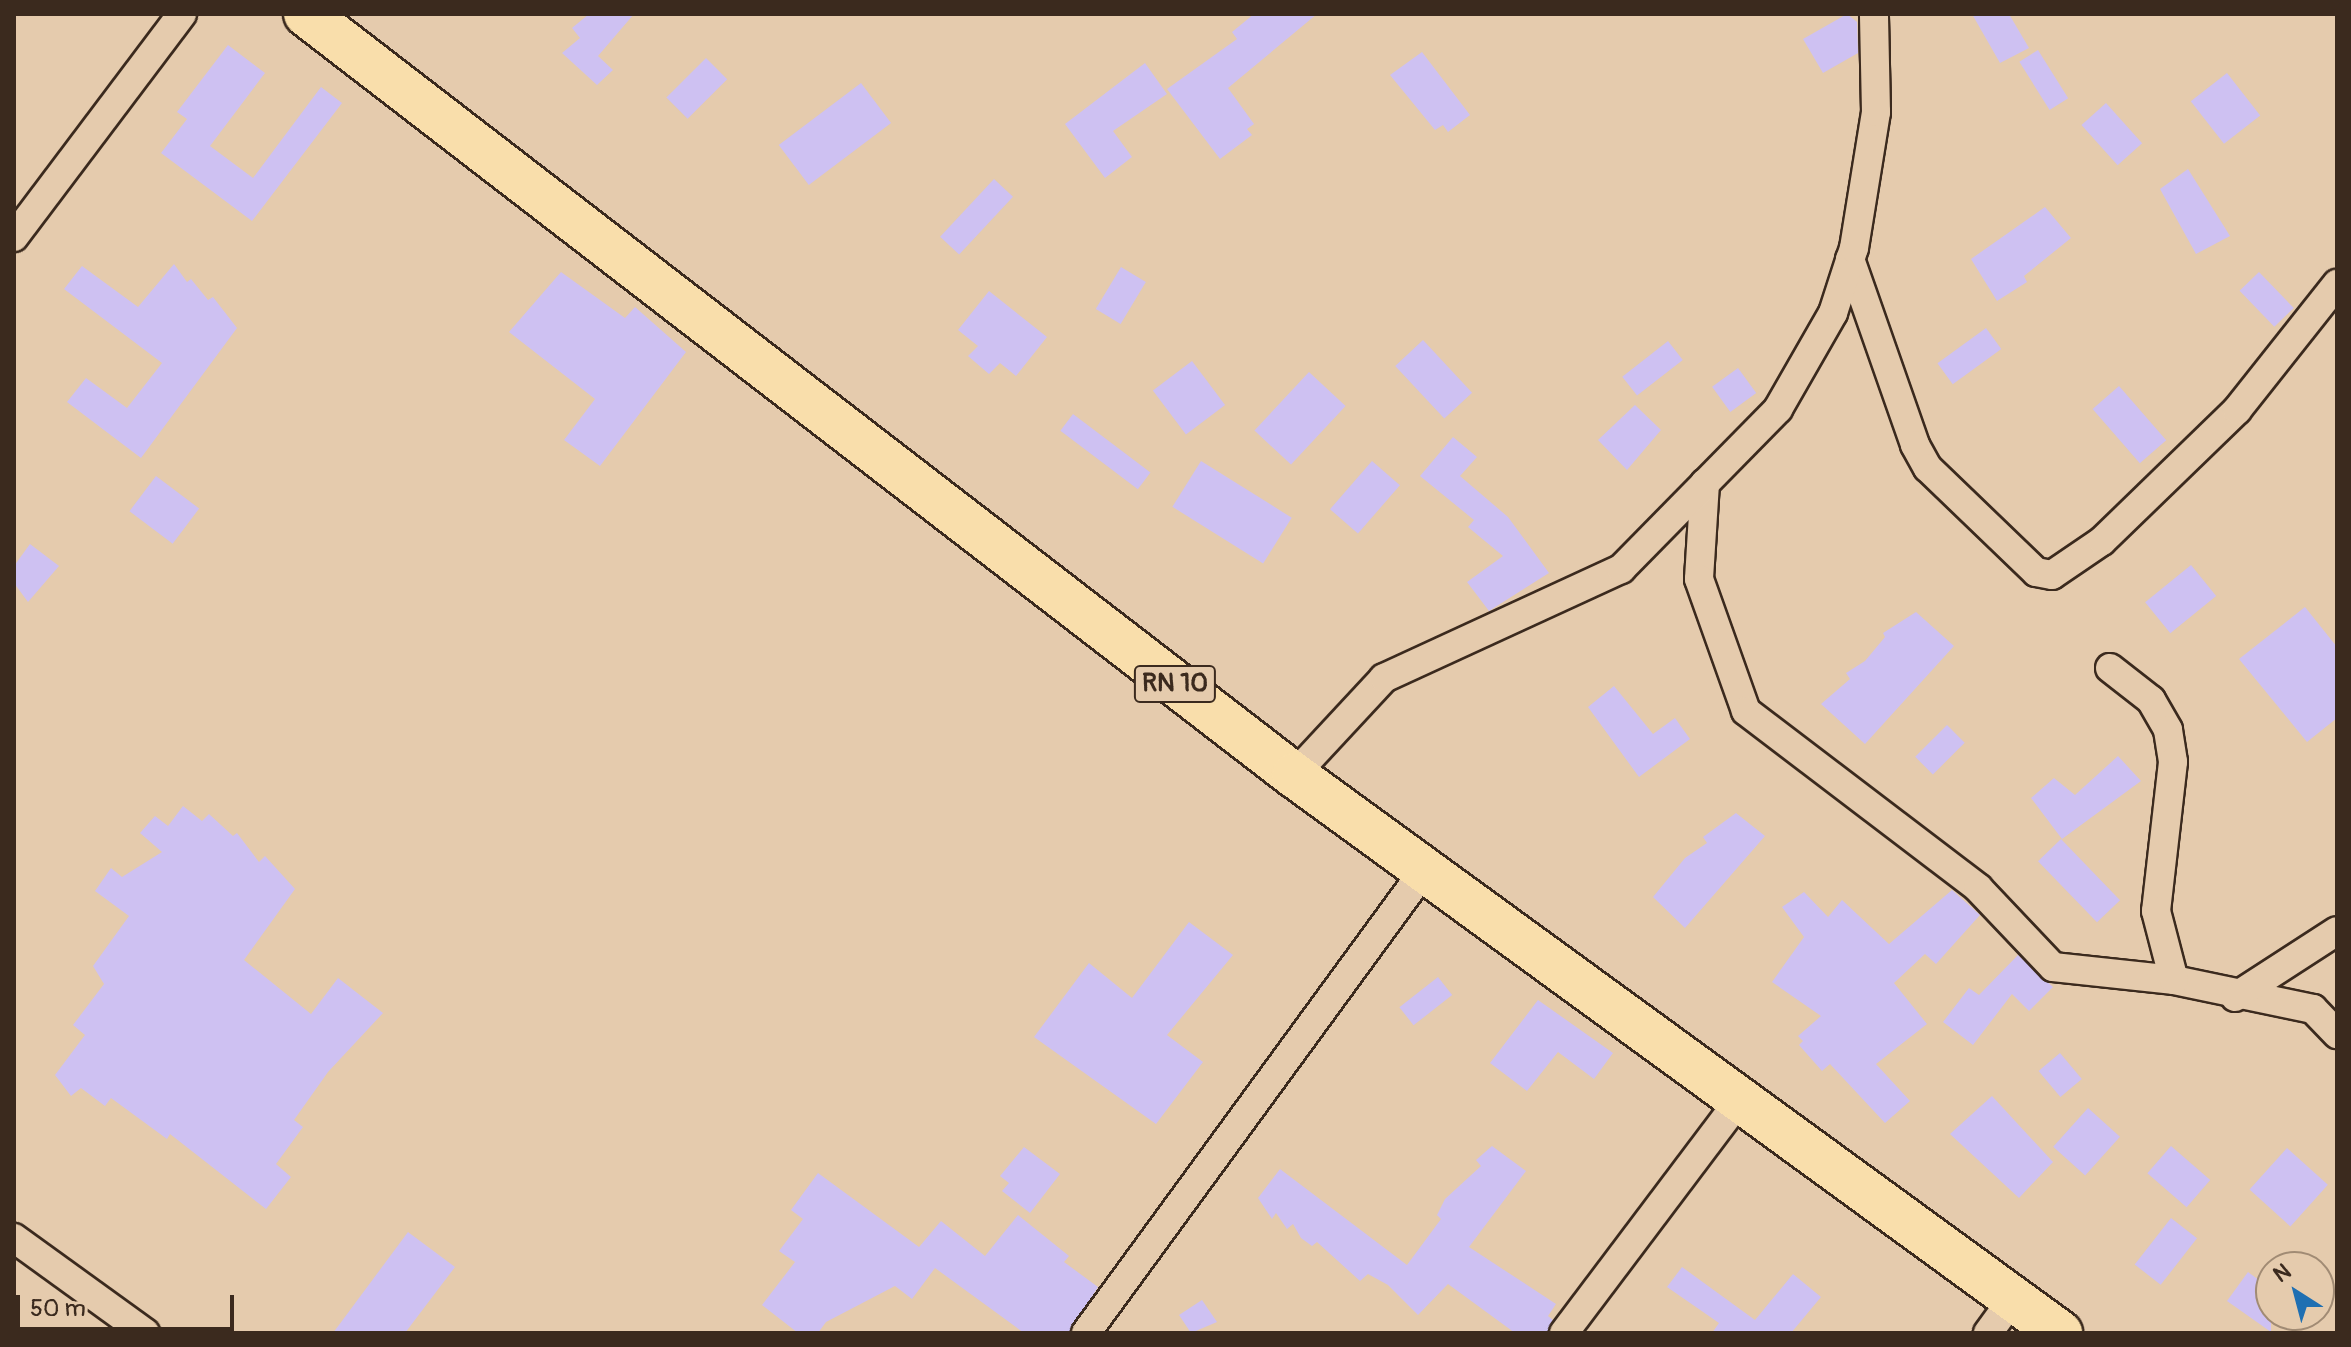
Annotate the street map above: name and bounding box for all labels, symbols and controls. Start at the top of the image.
road number: RN 10 [1133,662,1217,706]
north arrow [2255,1251,2335,1331]
text: N [2268,1258,2296,1289]
scale bar [20,1279,238,1329]
text: 50 m [30,1294,86,1323]

